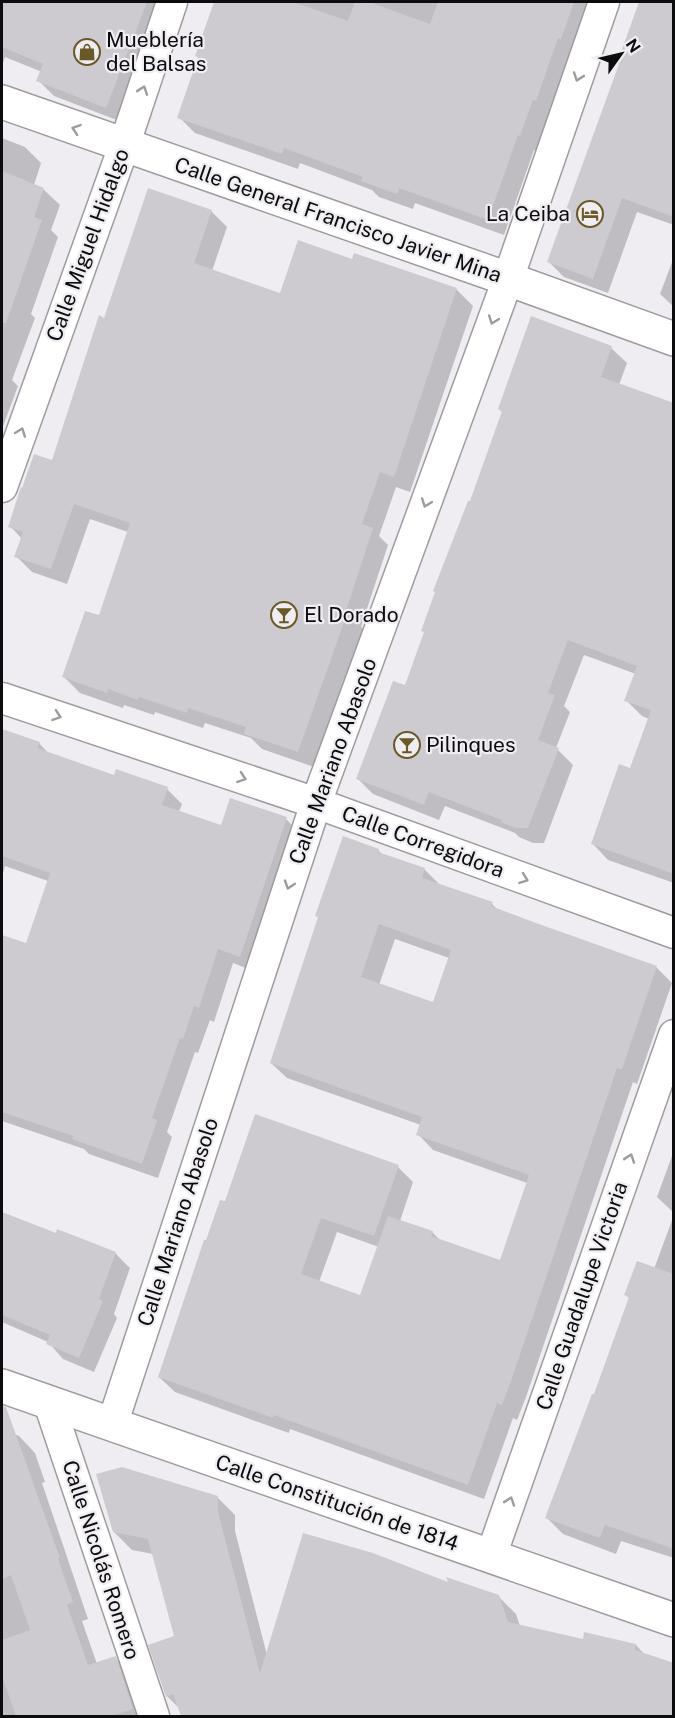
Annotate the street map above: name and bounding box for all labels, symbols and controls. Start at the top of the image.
north arrow [591,24,651,84]
place label: Mueblería del Balsas [106,27,206,76]
text: N [622,35,644,56]
shop icon: Mueblería del Balsas [72,37,102,67]
one-way arrow [573,71,585,82]
one-way arrow [135,85,148,96]
one-way arrow [71,123,82,136]
street label: Calle Miguel Hidalgo [41,145,134,345]
street label: Calle General Francisco Javier Mina [171,152,505,287]
hotel icon: La Ceiba [575,199,605,229]
place label: La Ceiba [486,201,570,226]
one-way arrow [488,314,500,325]
one-way arrow [14,427,27,438]
one-way arrow [421,497,433,508]
bar icon: El Dorado [269,600,299,630]
place label: El Dorado [304,602,399,627]
street label: Calle Mariano Abasolo [284,654,382,867]
one-way arrow [51,709,62,722]
bar icon: Pilinques [392,730,422,760]
place label: Pilinques [426,732,516,757]
one-way arrow [236,771,247,784]
street label: Calle Corregidora [338,801,508,883]
one-way arrow [519,871,529,884]
one-way arrow [284,879,296,890]
street label: Calle Mariano Abasolo [132,1114,223,1329]
one-way arrow [623,1153,636,1164]
street label: Calle Guadalupe Victoria [531,1178,632,1414]
street label: Calle Constitución de 1814 [212,1449,462,1556]
street label: Calle Nicolás Romero [57,1457,146,1663]
one-way arrow [503,1496,516,1507]

